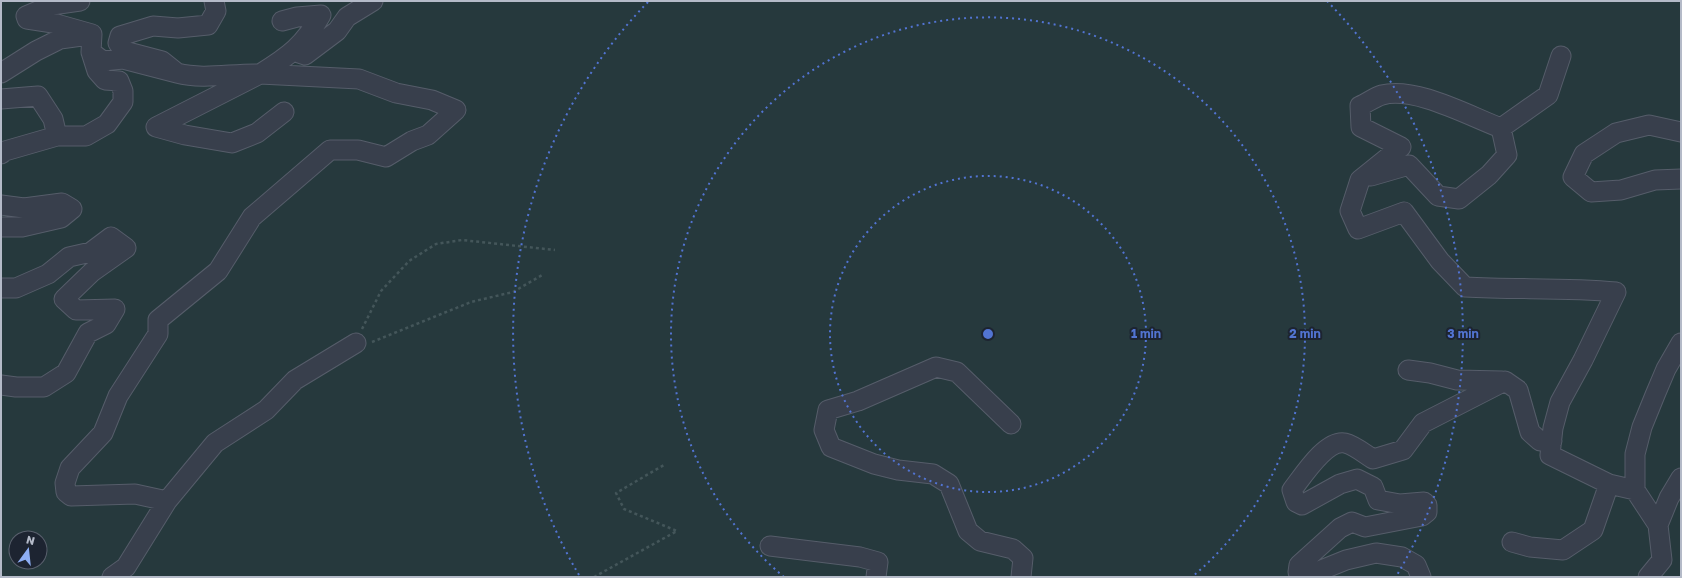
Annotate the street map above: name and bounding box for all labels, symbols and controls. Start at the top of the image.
text: 1 min [1131,326,1161,341]
text: 2 min [1289,326,1321,341]
text: 3 min [1447,326,1479,341]
centre of rings [981,327,995,341]
north arrow [8,530,48,570]
text: N [25,532,36,547]

